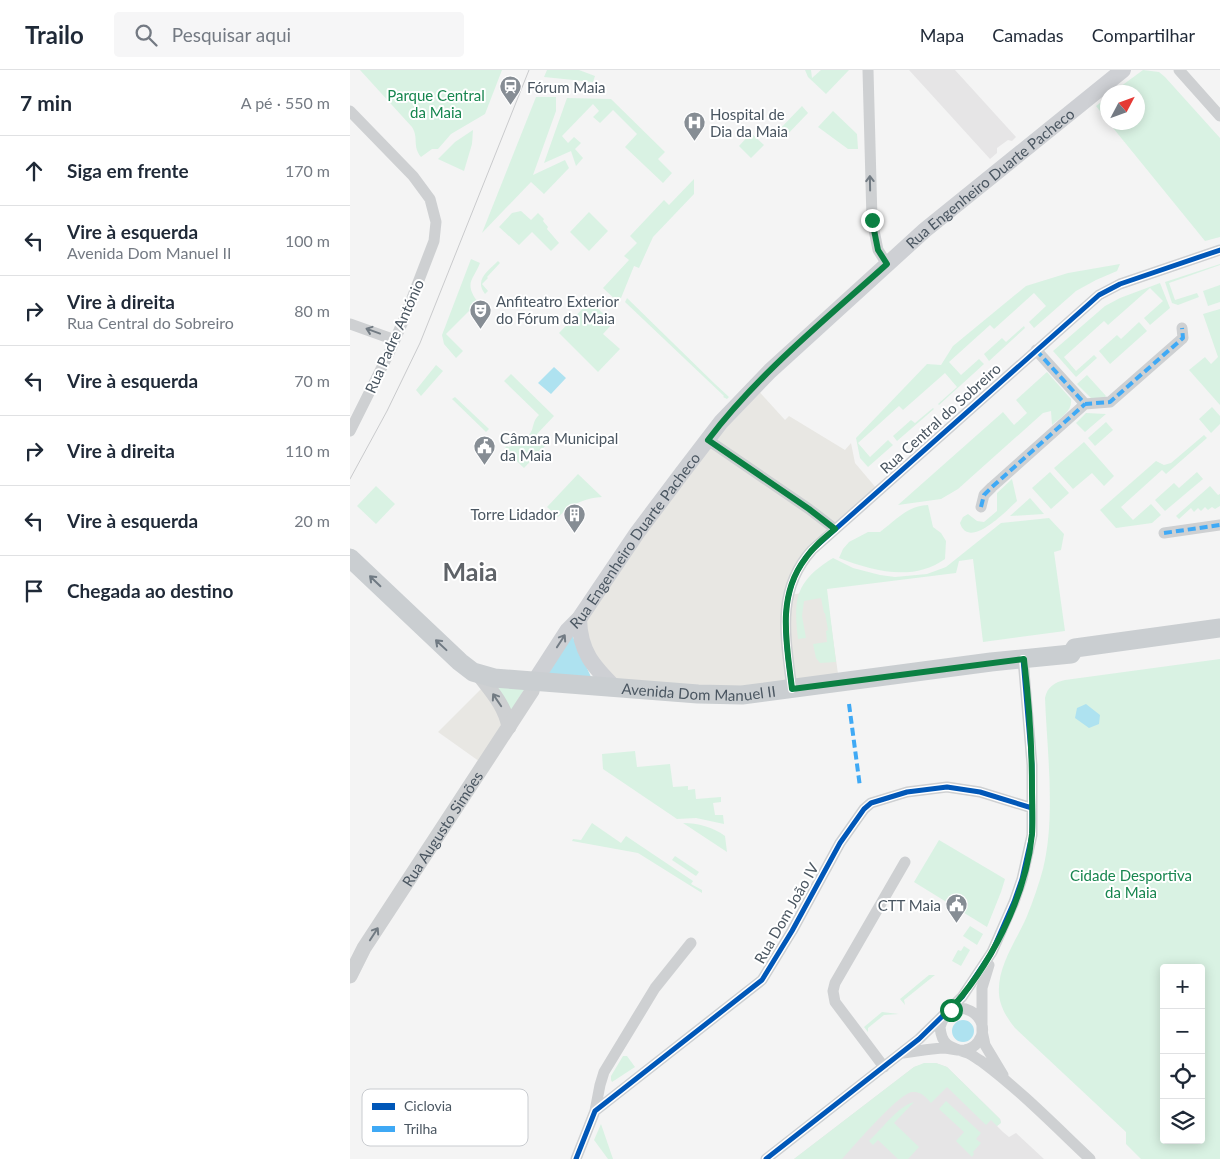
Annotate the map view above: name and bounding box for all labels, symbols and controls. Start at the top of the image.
search box [114,12,464,57]
text: Trailo [25,20,84,49]
icon: search [132,21,160,49]
text: Pesquisar aqui [172,23,291,46]
text: Mapa [920,24,964,46]
text: Camadas [992,24,1064,46]
text: Compartilhar [1092,24,1195,46]
station icon: Fórum Maia [499,75,523,106]
place label: Fórum Maia [527,78,606,96]
north arrow [1100,85,1145,130]
park label: Parque Central da Maia [387,86,485,121]
text: 7 min [20,90,72,115]
text: A pé · 550 m [241,93,330,112]
street label: Rua Engenheiro Duarte Pacheco [902,104,1078,252]
place label: Hospital de Dia da Maia [710,105,788,140]
hospital icon: Hospital de Dia da Maia [682,111,706,142]
icon: ahead [20,157,48,185]
text: Siga em frente [67,159,189,182]
text: 170 m [285,161,330,180]
one-way arrow [865,175,875,192]
route end [861,209,884,232]
text: Vire à esquerda [67,220,198,243]
icon: left [20,227,48,255]
text: 100 m [285,231,330,250]
text: Avenida Dom Manuel II [67,243,232,262]
street label: Rua Padre António [361,276,427,396]
text: Vire à direita [67,290,175,313]
place label: Anfiteatro Exterior do Fórum da Maia [496,292,619,327]
icon: right [20,297,48,325]
theatre icon: Anfiteatro Exterior do Fórum da Maia [468,298,492,329]
text: 80 m [294,301,330,320]
text: Rua Central do Sobreiro [67,313,234,332]
one-way arrow [366,326,381,335]
street label: Rua Central do Sobreiro [876,359,1004,477]
icon: left [20,367,48,395]
text: Vire à esquerda [67,369,198,392]
text: 70 m [294,371,330,390]
place label: Câmara Municipal da Maia [500,429,618,464]
public building icon: Câmara Municipal da Maia [472,435,496,466]
icon: right [20,437,48,465]
text: Vire à direita [67,439,175,462]
text: 110 m [285,441,330,460]
street label: Rua Engenheiro Duarte Pacheco [566,449,703,632]
building icon: Torre Lidador [562,502,586,533]
place label: Torre Lidador [471,505,559,523]
icon: left [20,507,48,535]
text: Vire à esquerda [67,509,198,532]
text: 20 m [294,511,330,530]
district label: Maia [442,556,498,586]
one-way arrow [368,575,381,587]
icon: arrive [20,577,48,605]
text: Chegada ao destino [67,579,233,602]
one-way arrow [556,634,566,648]
one-way arrow [435,639,448,651]
street label: Avenida Dom Manuel II [621,679,777,704]
one-way arrow [492,693,502,707]
street label: Rua Augusto Simões [398,768,486,890]
street label: Rua Dom João IV [750,859,822,966]
park label: Cidade Desportiva da Maia [1070,866,1192,901]
public building icon: CTT Maia [945,893,969,924]
place label: CTT Maia [878,896,941,914]
one-way arrow [369,927,379,941]
map controls [1160,964,1205,1144]
button: + [1160,964,1205,1009]
route start [940,999,963,1022]
button: − [1160,1009,1205,1054]
button: locate [1160,1054,1205,1099]
legend [362,1089,528,1146]
text: Ciclovia [404,1097,452,1114]
button: layers [1160,1099,1205,1144]
text: Trilha [404,1120,437,1137]

